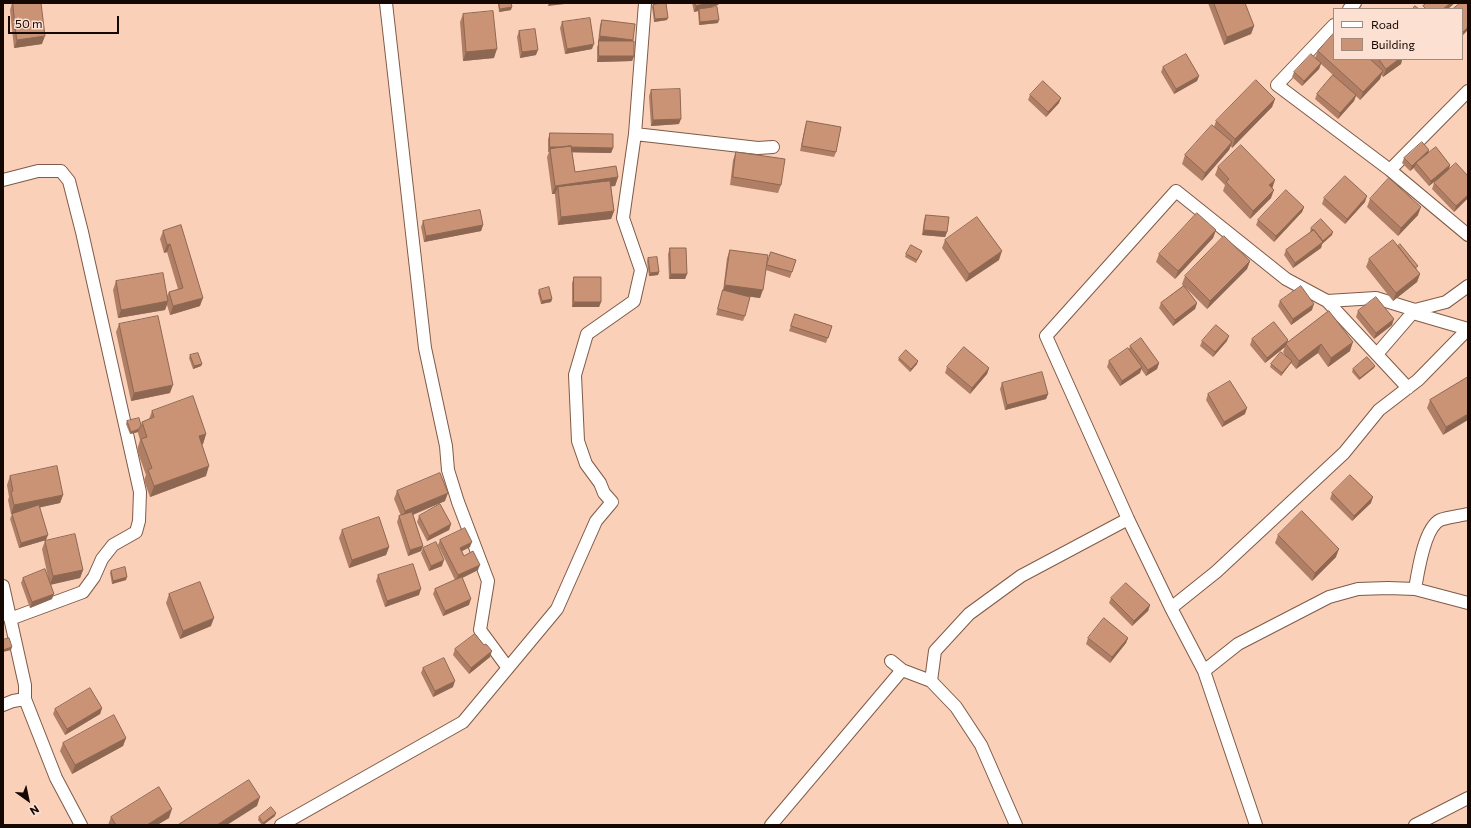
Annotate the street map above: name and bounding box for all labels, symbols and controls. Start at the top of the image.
scale bar [10,8,121,34]
legend [1333,8,1463,60]
text: 50 m [15,16,43,30]
text: Road [1371,17,1399,31]
text: Building [1371,37,1415,51]
north arrow [8,780,48,820]
text: N [28,803,42,818]

